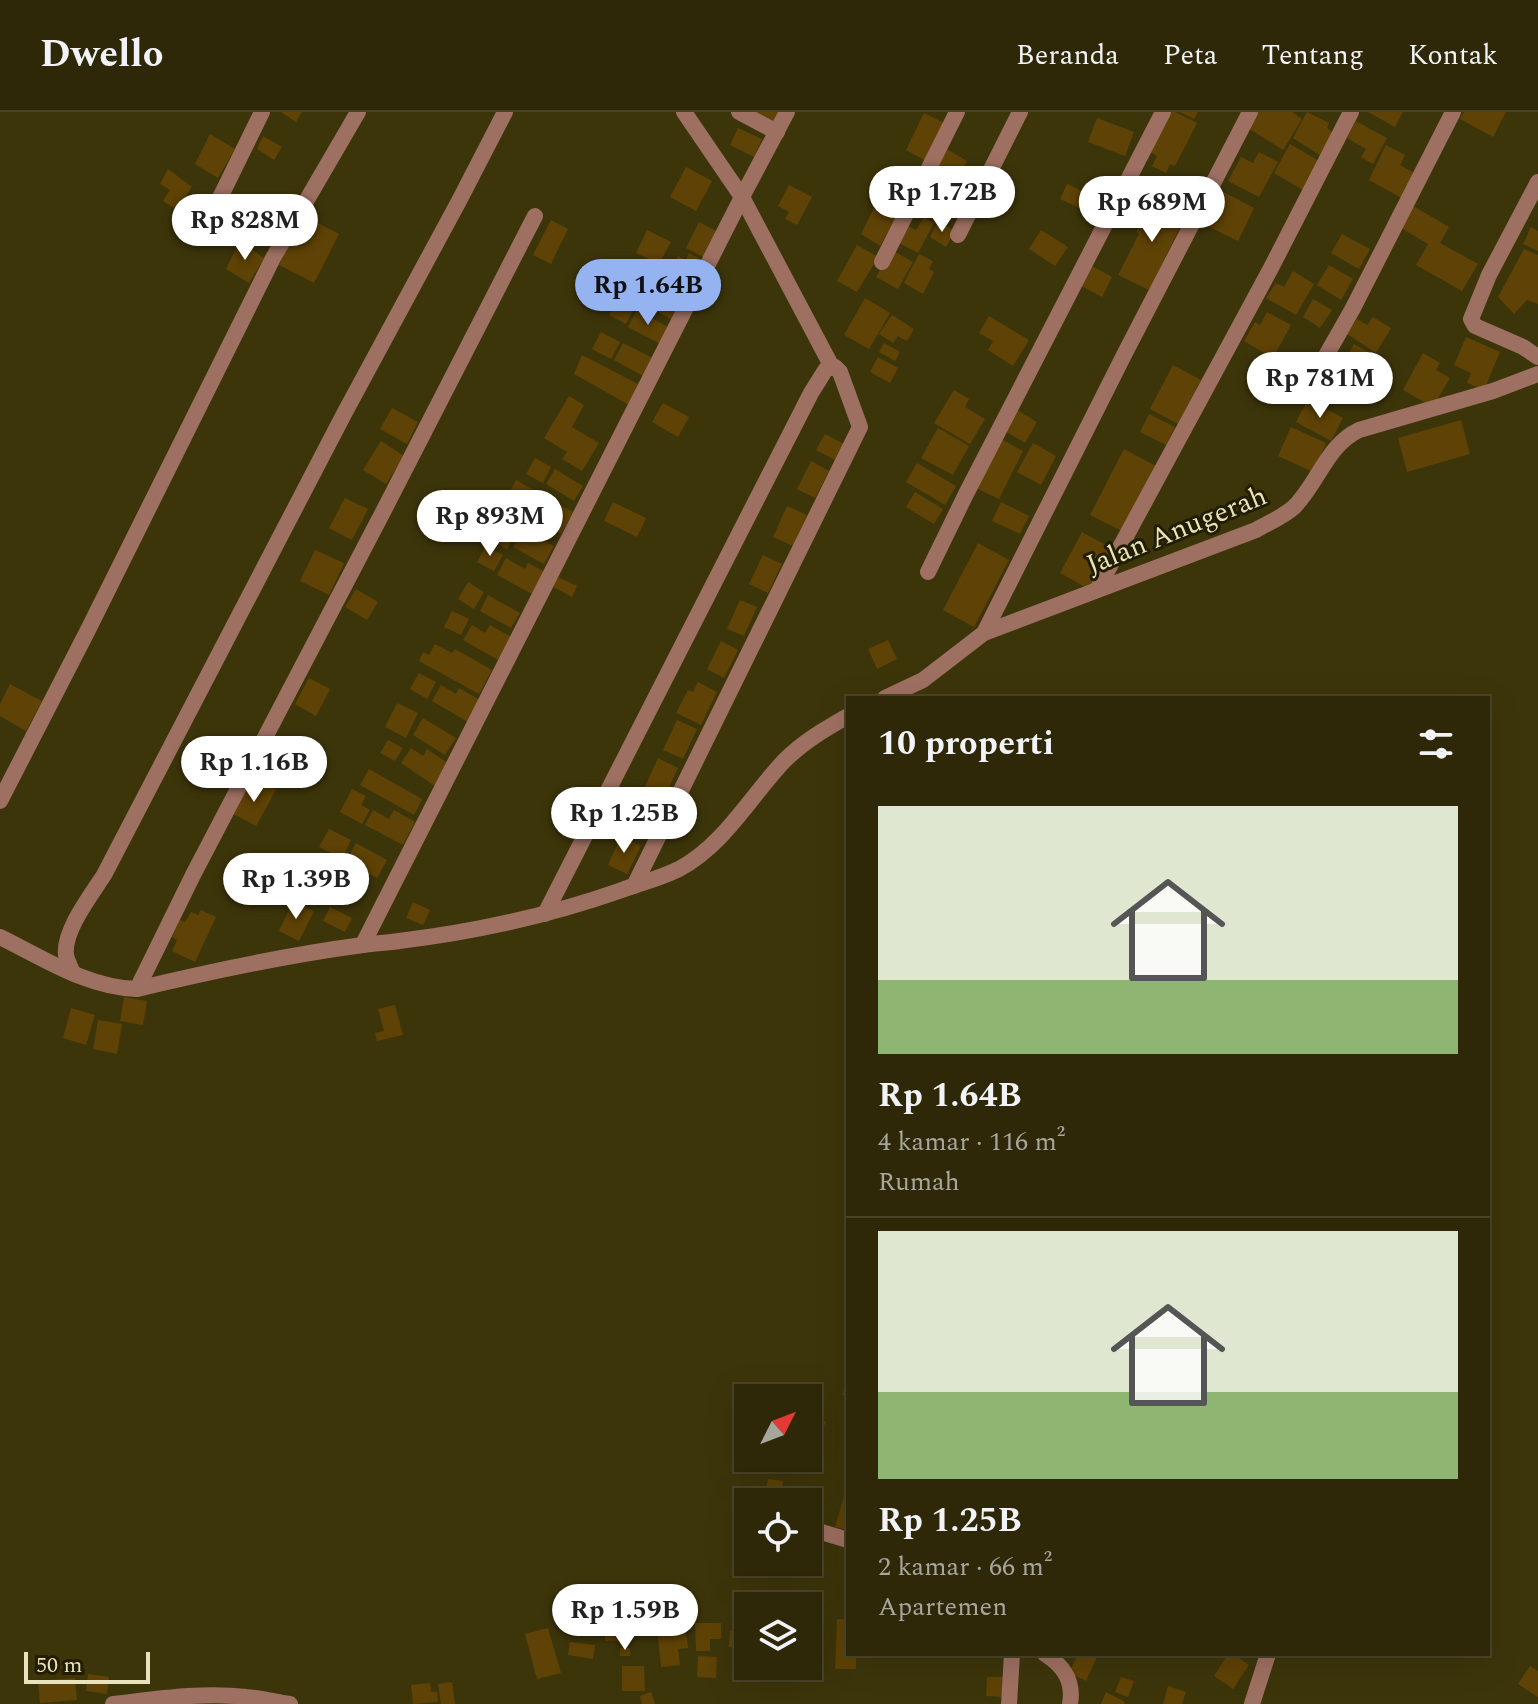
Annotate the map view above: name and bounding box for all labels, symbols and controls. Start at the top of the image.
text: Dwello [40,26,164,84]
text: Beranda [1016,34,1119,77]
text: Peta [1163,34,1218,77]
text: Tentang [1262,34,1364,77]
text: Kontak [1408,34,1498,77]
pin: Rp 1.72B [859,166,1025,234]
text: Rp 1.72B [887,172,997,212]
pin: Rp 689M [1078,176,1226,244]
text: Rp 689M [1097,182,1207,222]
pin: Rp 828M [171,194,319,262]
text: Rp 828M [190,200,300,240]
pin: Rp 1.64B [565,259,731,327]
text: Rp 1.64B [593,265,703,305]
pin: Rp 781M [1246,352,1394,420]
text: Rp 781M [1265,358,1375,398]
street label: Jalan Anugerah [1080,475,1273,586]
pin: Rp 893M [416,490,564,558]
text: Rp 893M [435,496,545,536]
text: 10 properti [878,718,1054,770]
icon: filters [1414,722,1458,766]
pin: Rp 1.16B [171,736,337,804]
text: Rp 1.16B [199,742,309,782]
pin: Rp 1.25B [541,787,707,855]
text: Rp 1.25B [569,793,679,833]
pin: Rp 1.39B [213,853,379,921]
icon: home [1096,858,1240,1002]
text: Rp 1.39B [241,859,351,899]
text: Rp 1.64B [878,1070,1022,1122]
text: 4 kamar · 116 m² [878,1122,1065,1162]
text: Rumah [878,1162,960,1202]
icon: home [1096,1283,1240,1427]
north arrow [734,1384,822,1472]
map controls [734,1384,822,1680]
button: locate [734,1488,822,1576]
text: Rp 1.25B [878,1495,1022,1547]
text: 2 kamar · 66 m² [878,1547,1052,1587]
pin: Rp 1.59B [542,1584,708,1652]
text: Apartemen [878,1587,1007,1627]
text: Rp 1.59B [570,1590,680,1630]
button: layers [734,1592,822,1680]
scale bar [24,1648,150,1684]
text: 50 m [36,1649,82,1682]

